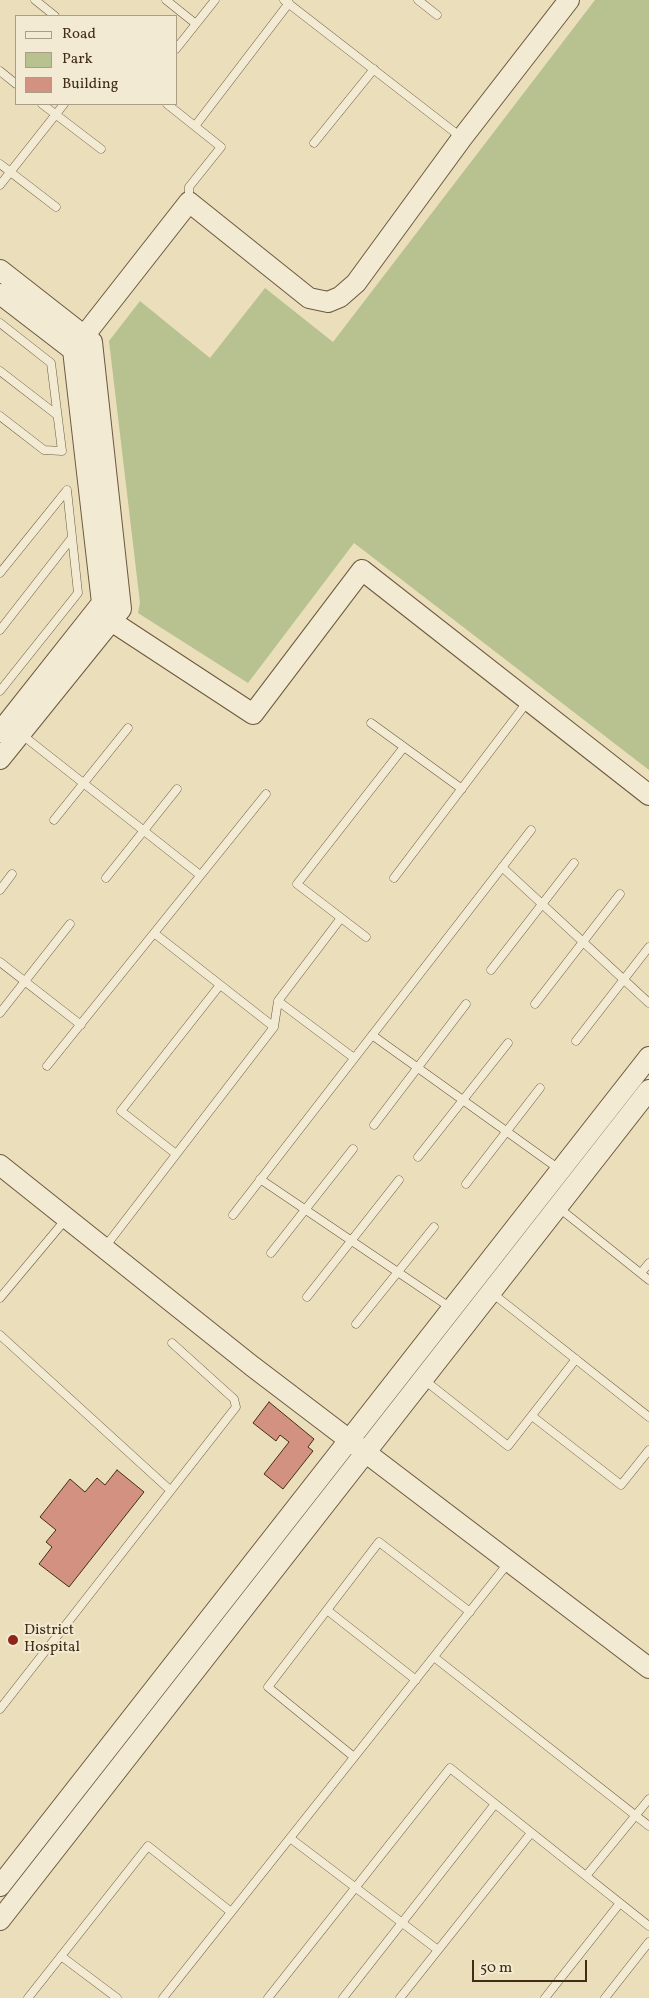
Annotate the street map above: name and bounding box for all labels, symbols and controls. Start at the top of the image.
legend [15,15,178,105]
text: Road [62,24,96,45]
text: Park [62,49,93,70]
text: Building [62,74,118,95]
place label: District Hospital [24,1622,80,1657]
marker: District Hospital [6,1633,20,1647]
scale bar [474,1950,589,1982]
text: 50 m [480,1958,512,1979]

